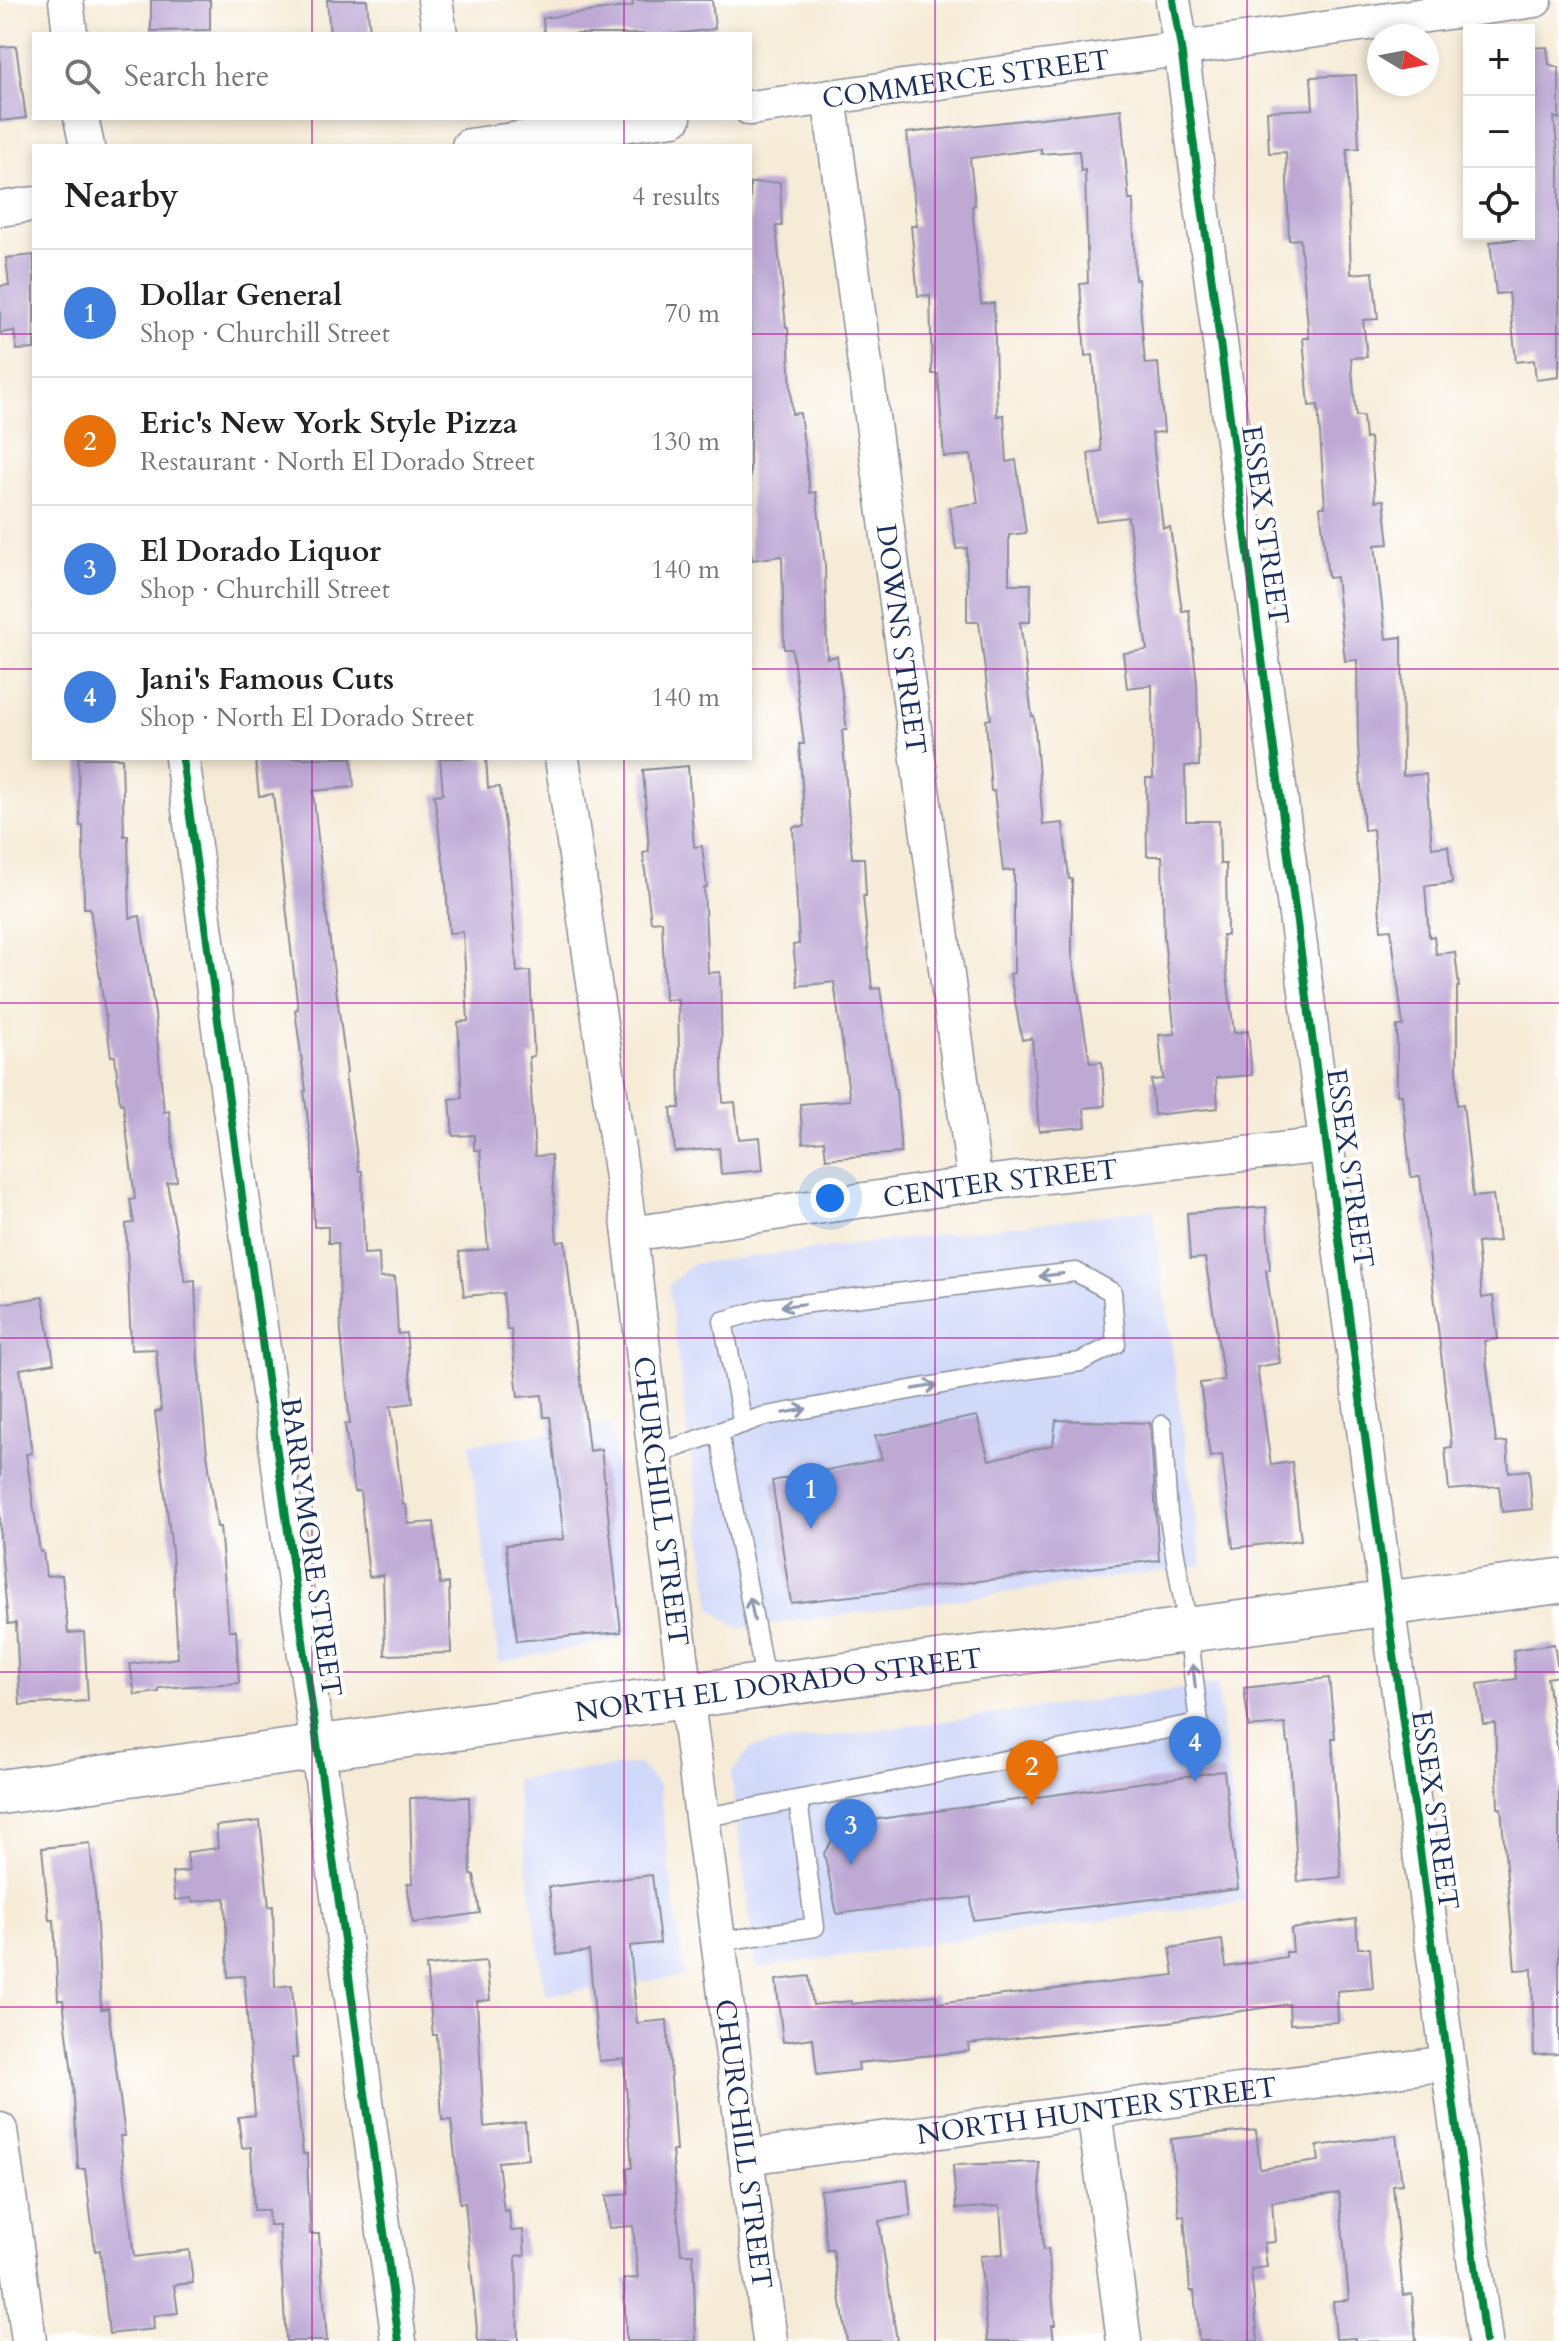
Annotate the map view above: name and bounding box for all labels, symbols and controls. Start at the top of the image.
north arrow [1367,24,1439,96]
map controls [1463,24,1535,240]
button: + [1463,24,1535,96]
search box [32,32,752,120]
street label: COMMERCE STREET [820,41,1113,118]
icon: search [60,54,104,98]
text: Search here [124,56,269,97]
button: − [1463,96,1535,168]
button: locate [1463,168,1535,240]
text: Nearby [64,173,179,219]
text: 4 results [632,179,720,214]
text: Dollar General [140,275,342,316]
text: 1 [83,296,97,331]
text: 70 m [664,296,720,331]
text: Shop · Churchill Street [140,316,390,351]
text: Eric's New York Style Pizza [140,403,518,444]
street label: ESSEX STREET [1232,423,1298,627]
text: 2 [83,424,97,459]
text: 130 m [651,424,720,459]
text: Restaurant · North El Dorado Street [140,444,535,479]
street label: DOWNS STREET [867,522,935,757]
text: El Dorado Liquor [140,531,381,572]
text: 3 [83,552,97,587]
text: 140 m [651,552,720,587]
text: Shop · Churchill Street [140,572,390,607]
text: Jani's Famous Cuts [140,659,394,700]
text: 4 [83,680,97,715]
text: 140 m [651,680,720,715]
text: Shop · North El Dorado Street [140,700,474,735]
street label: ESSEX STREET [1317,1066,1383,1270]
street label: CENTER STREET [881,1150,1120,1217]
your location [810,1178,850,1218]
one-way arrow [1039,1268,1064,1283]
one-way arrow [780,1298,806,1313]
street label: CHURCHILL STREET [624,1354,698,1649]
one-way arrow [912,1379,937,1394]
street label: BARRYMORE STREET [271,1395,351,1700]
one-way arrow [782,1402,807,1417]
pin: 1 [785,1463,837,1529]
one-way arrow [743,1596,758,1622]
street label: NORTH EL DORADO STREET [573,1639,985,1731]
one-way arrow [1186,1664,1201,1689]
street label: ESSEX STREET [1402,1708,1468,1912]
pin: 4 [1169,1716,1221,1782]
pin: 2 [1006,1740,1058,1806]
pin: 3 [825,1799,877,1865]
street label: CHURCHILL STREET [706,1997,781,2291]
street label: NORTH HUNTER STREET [915,2068,1279,2154]

